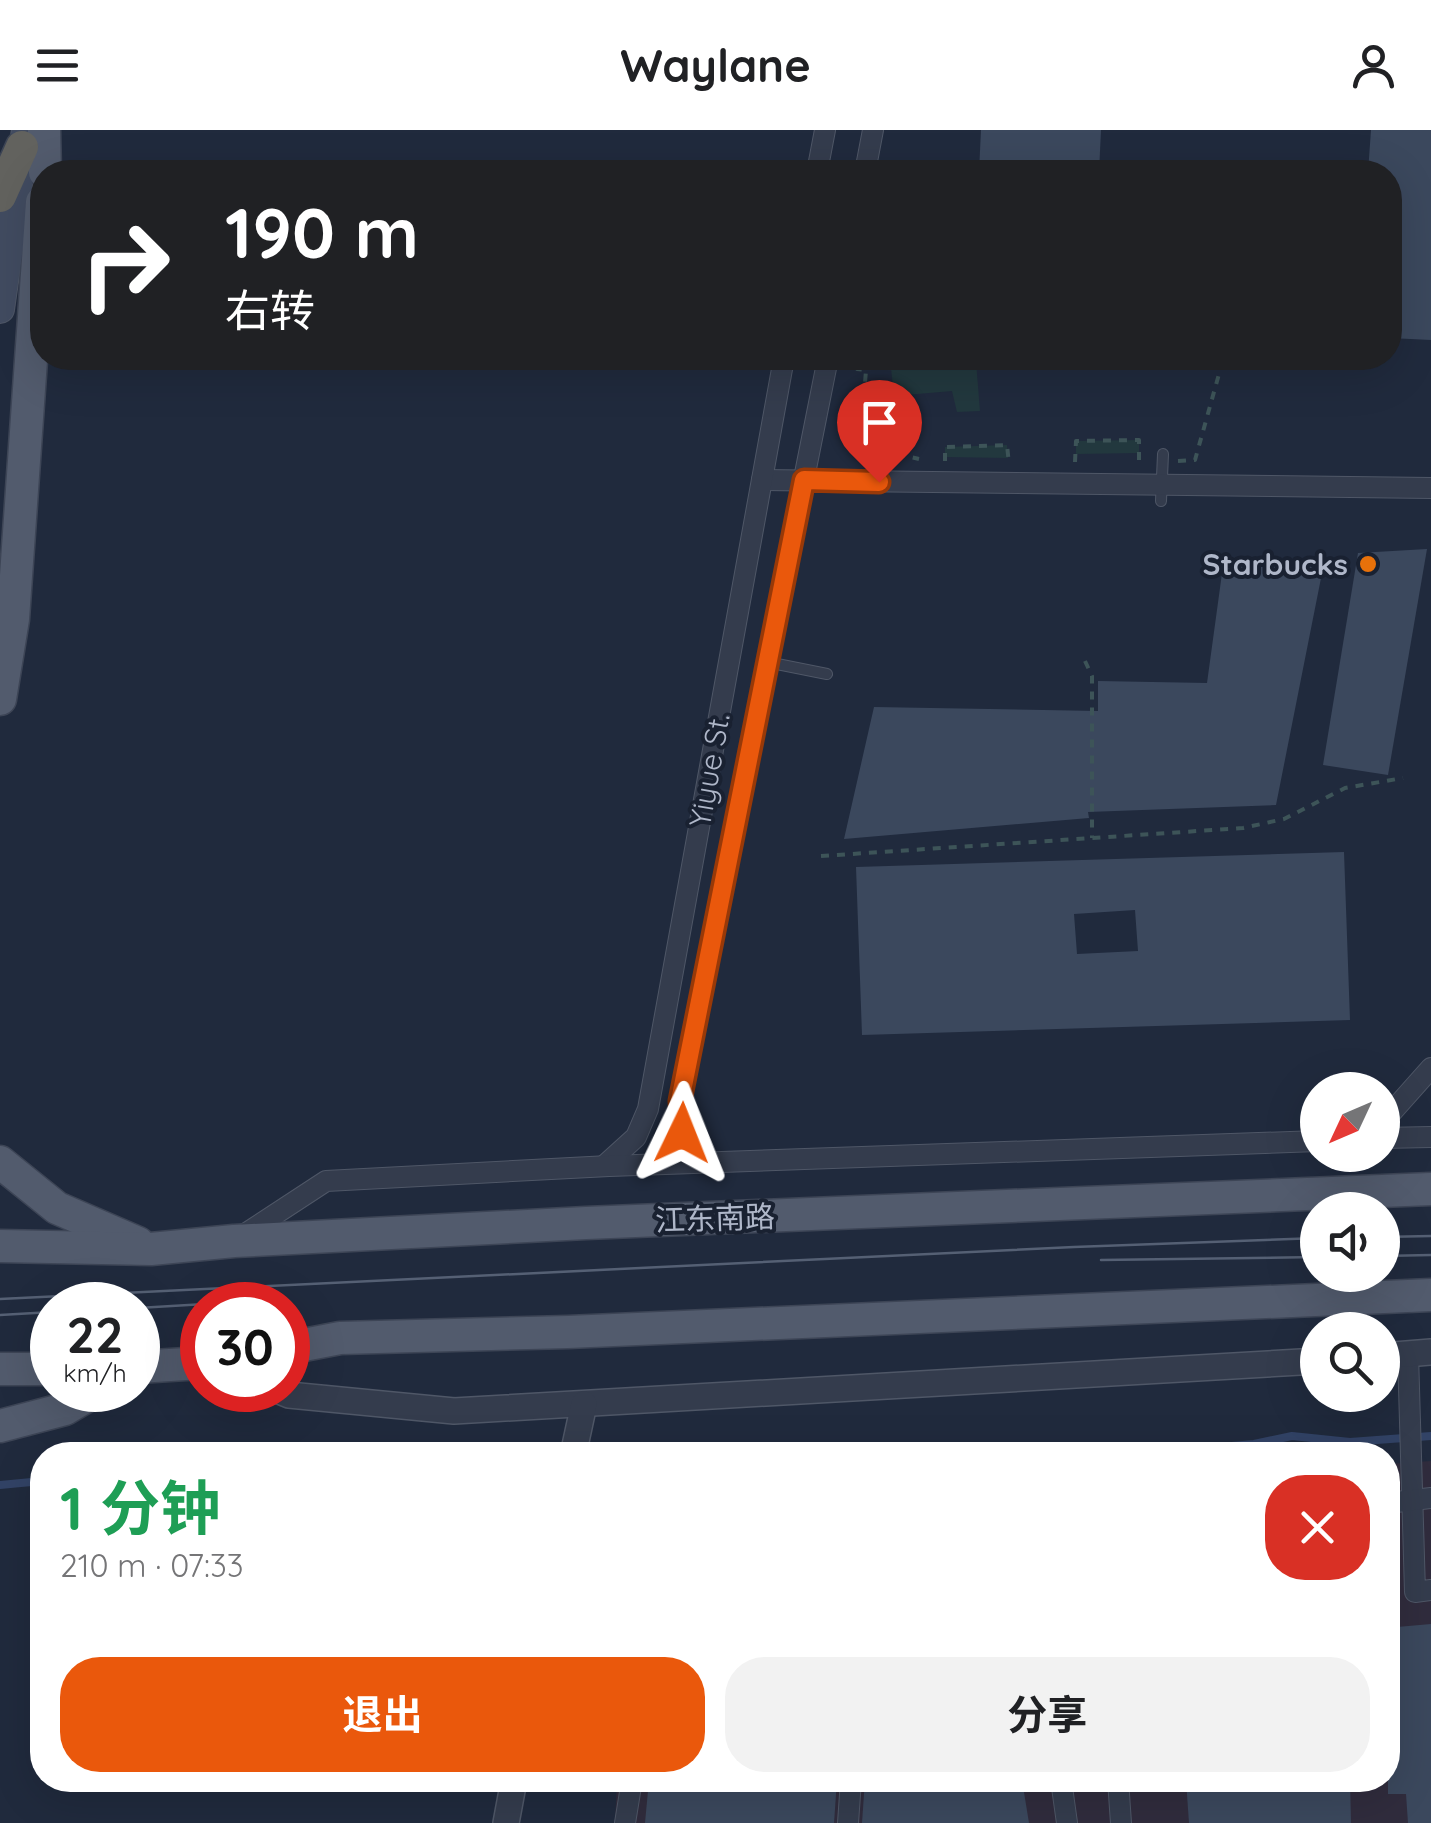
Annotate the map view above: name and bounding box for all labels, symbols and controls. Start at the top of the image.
text: Waylane [620,37,811,93]
icon: menu [30,38,85,93]
icon: person [1346,38,1401,93]
text: 190 m [225,188,419,276]
icon: right [60,200,190,330]
text: 右转 [225,282,315,338]
pin [837,380,922,483]
icon: arrive [852,395,907,450]
place label: Starbucks [1203,545,1348,583]
marker: Starbucks [1357,553,1379,575]
street label: Yiyue St. [680,710,738,830]
north arrow [1300,1072,1400,1172]
map controls [1300,1072,1400,1412]
position arrow [630,1081,734,1185]
button: sound [1300,1192,1400,1292]
street label: 江东南路 [654,1197,776,1239]
speed limit sign: 30 [180,1282,310,1412]
text: 22 [67,1303,123,1366]
button: search [1300,1312,1400,1412]
text: km/h [63,1357,127,1388]
text: 1 分钟 [60,1470,220,1545]
button: close [1265,1475,1370,1580]
text: 210 m · 07:33 [60,1545,243,1585]
button: 退出 [60,1657,705,1772]
button: 分享 [725,1657,1370,1772]

